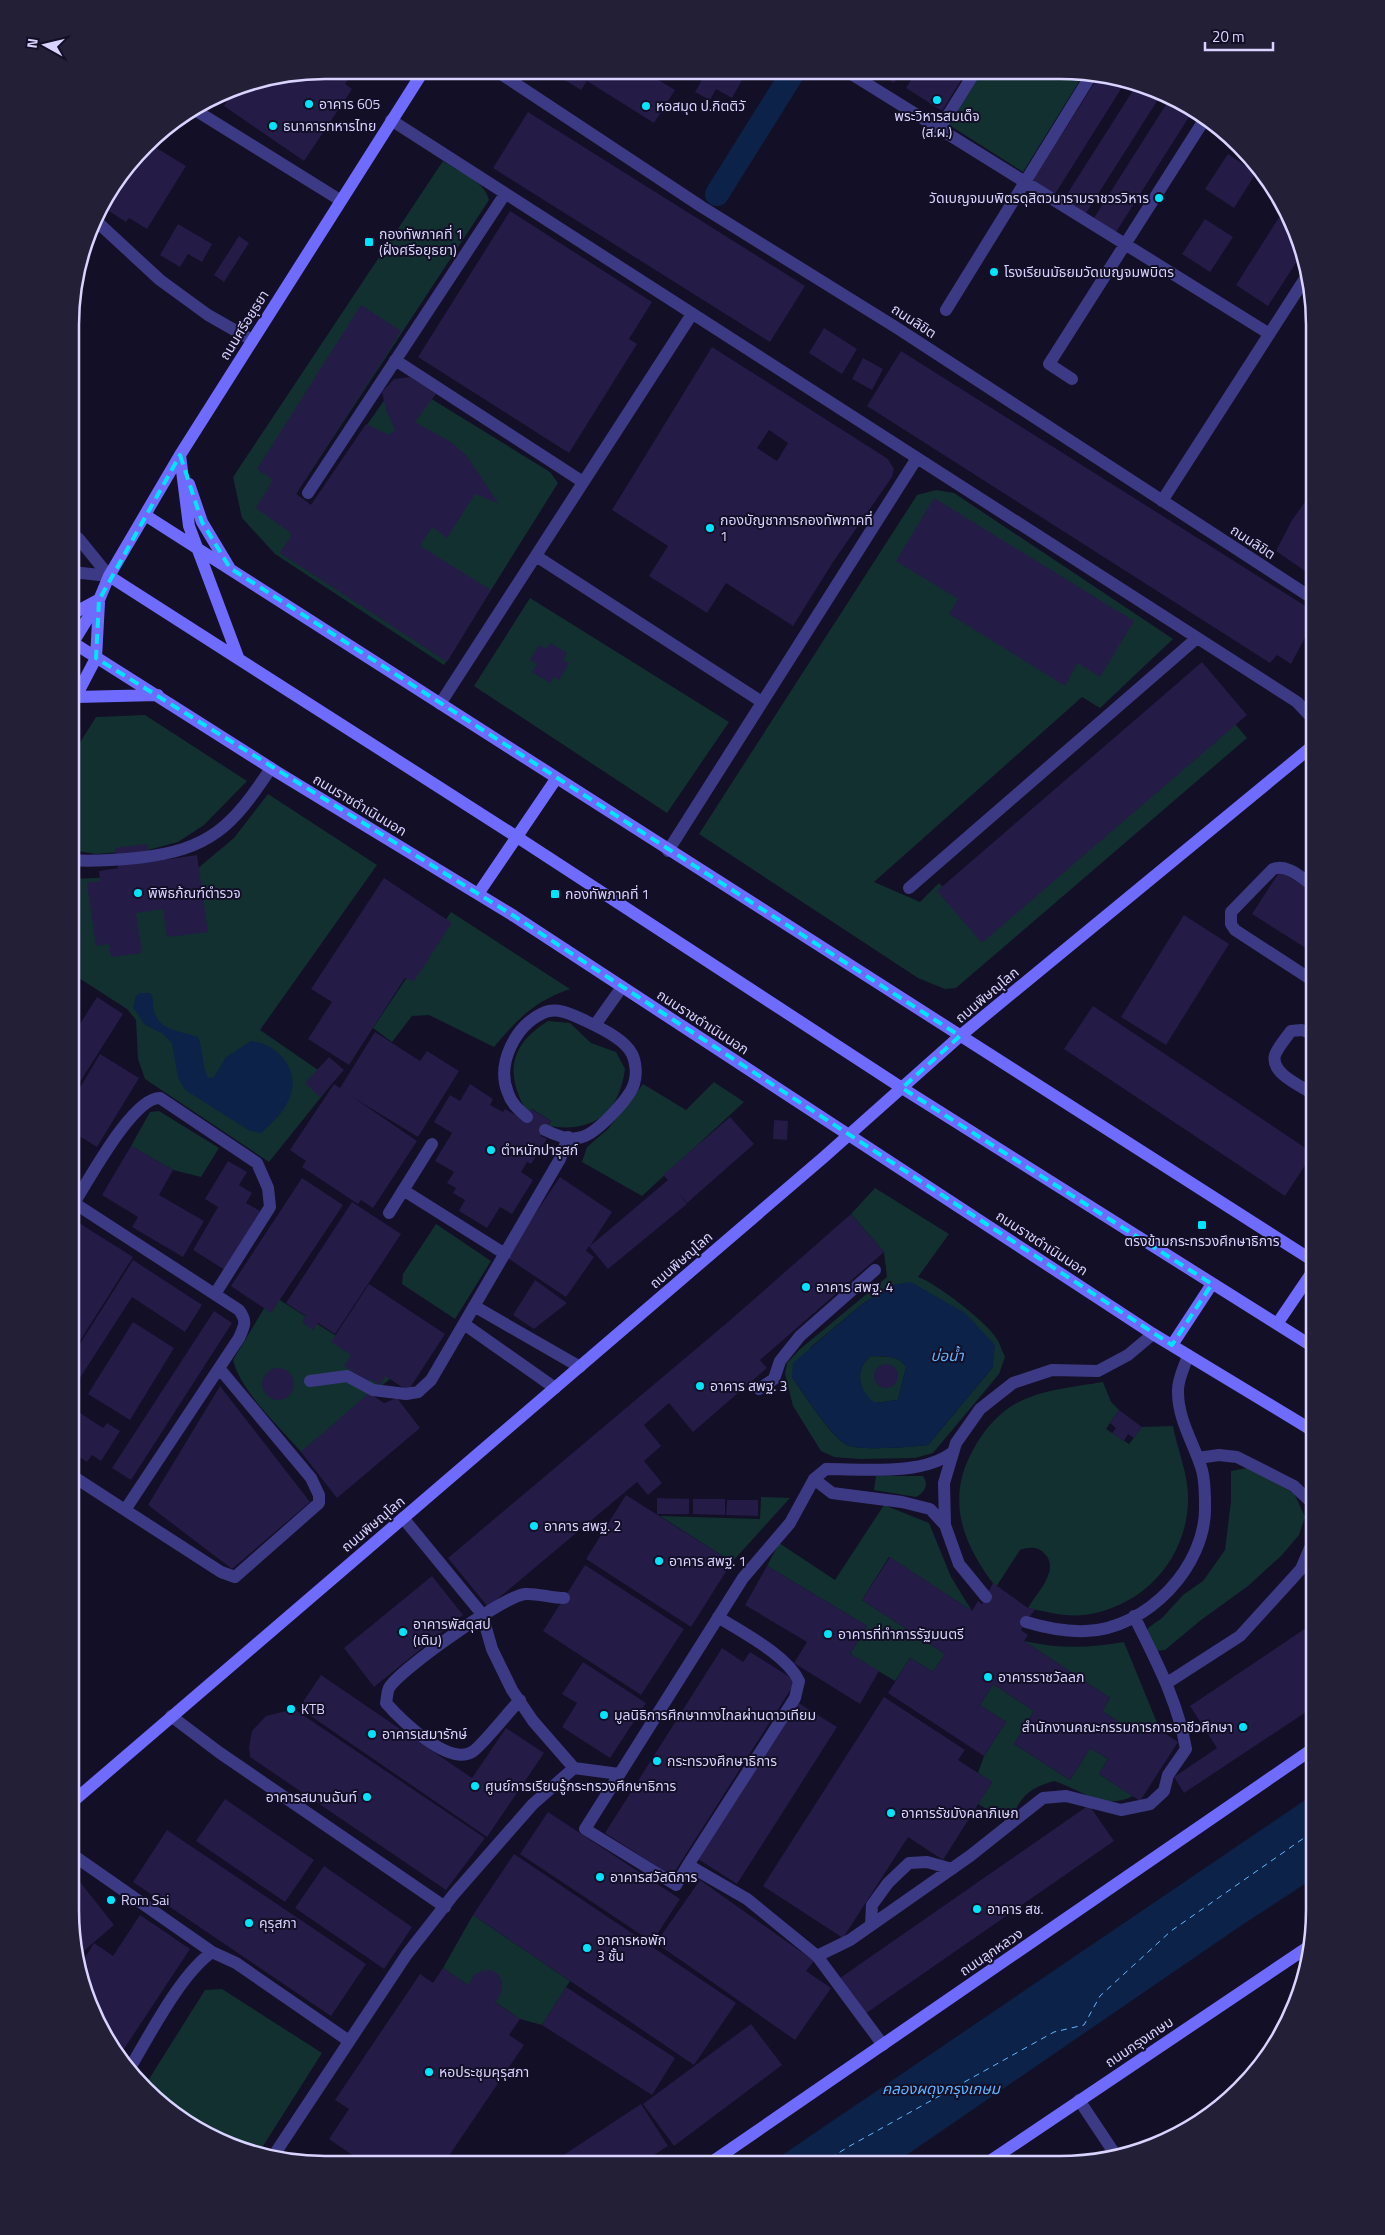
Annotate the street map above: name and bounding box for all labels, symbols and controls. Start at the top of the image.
north arrow [20,20,70,70]
scale bar [1205,20,1272,52]
text: 20 m [1212,25,1245,48]
text: N [21,37,43,49]
place label: อาคาร 605 [319,93,381,114]
marker: พระวิหารสมเด็จ (ส.ผ.) [931,94,943,106]
place label: หอสมุด ป.กิตติวั [656,95,746,116]
marker: อาคาร 605 [303,98,315,110]
marker: หอสมุด ป.กิตติวั [640,100,652,112]
place label: พระวิหารสมเด็จ (ส.ผ.) [894,105,980,142]
place label: ธนาคารทหารไทย [283,115,376,136]
marker: ธนาคารทหารไทย [267,120,279,132]
place label: วัดเบญจมบพิตรดุสิตวนารามราชวรวิหาร [929,187,1149,208]
marker: วัดเบญจมบพิตรดุสิตวนารามราชวรวิหาร [1153,192,1165,204]
place label: กองทัพภาคที่ 1 (ฝั่งศรีอยุธยา) [379,223,463,260]
marker: กองทัพภาคที่ 1 (ฝั่งศรีอยุธยา) [363,236,375,248]
place label: โรงเรียนมัธยมวัดเบญจมพบิตร [1004,261,1174,282]
marker: โรงเรียนมัธยมวัดเบญจมพบิตร [988,266,1000,278]
street label: ถนนศรีอยุธยา [214,286,273,364]
street label: ถนนลิขิต [888,298,941,343]
place label: กองบัญชาการกองทัพภาคที่ 1 [720,509,873,546]
street label: ถนนลิขิต [1227,519,1280,564]
marker: กองบัญชาการกองทัพภาคที่ 1 [704,522,716,534]
street label: ถนนราชดำเนินนอก [309,768,411,841]
place label: พิพิธภ้ณฑ์ตำรวจ [148,882,241,903]
place label: กองทัพภาคที่ 1 [565,883,649,904]
marker: พิพิธภ้ณฑ์ตำรวจ [132,887,144,899]
marker: กองทัพภาคที่ 1 [549,888,561,900]
street label: ถนนพิษณุโลก [950,962,1023,1028]
street label: ถนนราชดำเนินนอก [653,984,754,1059]
place label: ตำหนักปารุสก์ [501,1139,578,1160]
marker: ตำหนักปารุสก์ [485,1144,497,1156]
street label: ถนนราชดำเนินนอก [992,1205,1093,1280]
marker: ตรงข้ามกระทรวงศึกษาธิการ [1196,1219,1208,1231]
street label: ถนนพิษณุโลก [645,1226,717,1293]
place label: ตรงข้ามกระทรวงศึกษาธิการ [1124,1230,1280,1251]
place label: อาคาร สพฐ. 4 [816,1276,893,1297]
marker: อาคาร สพฐ. 4 [800,1281,812,1293]
water label: บ่อน้ำ [931,1344,964,1367]
place label: อาคาร สพฐ. 3 [710,1375,787,1396]
marker: อาคาร สพฐ. 3 [694,1380,706,1392]
street label: ถนนพิษณุโลก [336,1491,409,1557]
place label: อาคาร สพฐ. 2 [544,1515,621,1536]
marker: อาคาร สพฐ. 2 [528,1520,540,1532]
place label: อาคาร สพฐ. 1 [669,1550,746,1571]
marker: อาคาร สพฐ. 1 [653,1555,665,1567]
place label: อาคารพัสดุสป (เดิม) [413,1613,491,1650]
place label: อาคารที่ทำการรัฐมนตรี [838,1623,964,1644]
marker: อาคารพัสดุสป (เดิม) [397,1626,409,1638]
marker: อาคารที่ทำการรัฐมนตรี [822,1628,834,1640]
place label: อาคารราชวัลลภ [998,1666,1084,1687]
marker: อาคารราชวัลลภ [982,1671,994,1683]
place label: KTB [301,1698,325,1719]
marker: KTB [285,1703,297,1715]
place label: มูลนิธิการศึกษาทางไกลผ่านดาวเทียม [614,1704,816,1725]
marker: มูลนิธิการศึกษาทางไกลผ่านดาวเทียม [598,1709,610,1721]
place label: สำนักงานคณะกรรมการการอาชีวศึกษา [1022,1716,1233,1737]
marker: สำนักงานคณะกรรมการการอาชีวศึกษา [1237,1721,1249,1733]
place label: อาคารเสมารักษ์ [382,1723,467,1744]
marker: อาคารเสมารักษ์ [366,1728,378,1740]
place label: กระทรวงศึกษาธิการ [667,1750,777,1771]
marker: กระทรวงศึกษาธิการ [651,1755,663,1767]
place label: ศูนย์การเรียนรู้กระทรวงศึกษาธิการ [485,1775,676,1796]
marker: ศูนย์การเรียนรู้กระทรวงศึกษาธิการ [469,1780,481,1792]
place label: อาคารสมานฉันท์ [266,1786,357,1807]
marker: อาคารสมานฉันท์ [361,1791,373,1803]
place label: อาคารรัชมังคลาภิเษก [901,1802,1019,1823]
marker: อาคารรัชมังคลาภิเษก [885,1807,897,1819]
place label: อาคารสวัสดิการ [610,1866,697,1887]
marker: อาคารสวัสดิการ [594,1871,606,1883]
place label: Rom Sai [121,1889,169,1910]
marker: Rom Sai [105,1894,117,1906]
place label: อาคาร สช. [987,1898,1044,1919]
marker: อาคาร สช. [971,1903,983,1915]
place label: คุรุสภา [259,1912,297,1933]
marker: คุรุสภา [243,1917,255,1929]
street label: ถนนลูกหลวง [955,1923,1027,1981]
place label: อาคารหอพัก 3 ชั้น [597,1929,666,1966]
marker: อาคารหอพัก 3 ชั้น [581,1942,593,1954]
street label: ถนนกรุงเกษม [1100,2011,1177,2072]
place label: หอประชุมคุรุสภา [439,2061,529,2082]
marker: หอประชุมคุรุสภา [423,2066,435,2078]
water label: คลองผดุงกรุงเกษม [882,2077,1002,2100]

